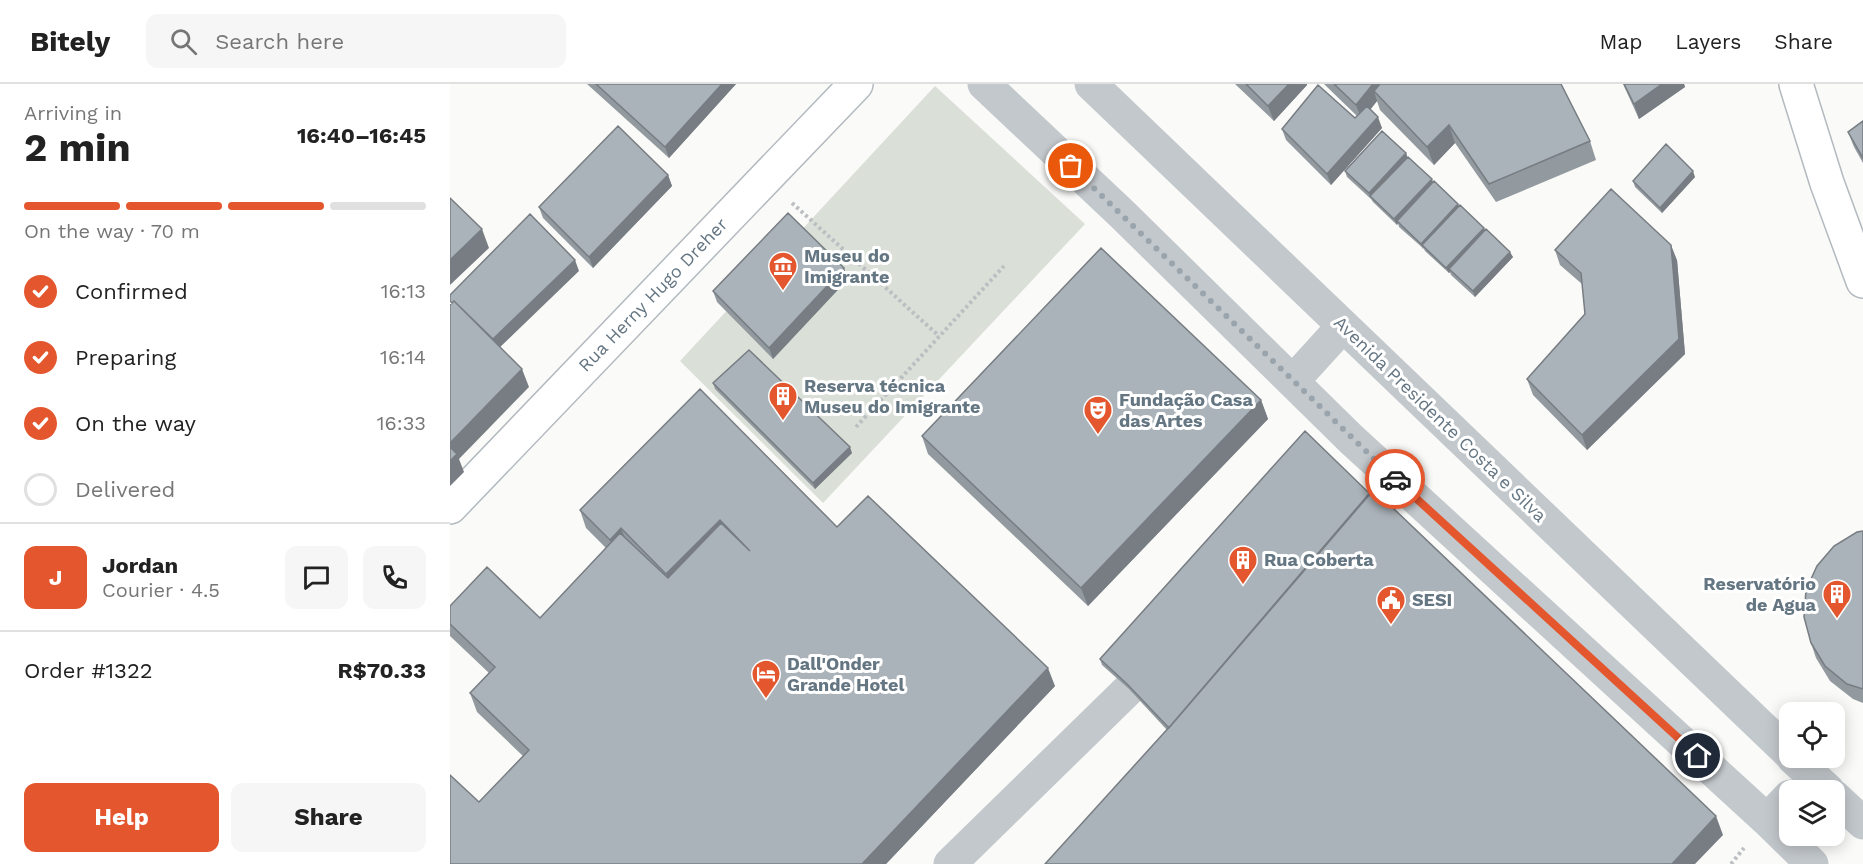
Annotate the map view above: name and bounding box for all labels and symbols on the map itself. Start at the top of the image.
pin [1045,140,1096,191]
street label: Rua Herny Hugo Dreher [574,214,732,376]
place label: Museu do Imigrante [804,245,890,287]
museum icon: Museu do Imigrante [767,250,799,292]
street label: Avenida Presidente Costa e Silva [1330,311,1551,526]
place label: Reserva técnica Museu do Imigrante [804,375,980,417]
building icon: Reserva técnica Museu do Imigrante [767,380,799,422]
place label: Fundação Casa das Artes [1119,389,1253,431]
theatre icon: Fundação Casa das Artes [1082,394,1114,436]
courier [1365,449,1425,509]
building icon: Rua Coberta [1227,544,1259,586]
place label: Rua Coberta [1264,549,1374,570]
place label: Reservatório de Agua [1703,573,1817,615]
building icon: Reservatório de Agua [1821,578,1853,620]
public building icon: SESI [1375,584,1407,626]
place label: SESI [1412,589,1452,610]
place label: Dall'Onder Grande Hotel [787,653,904,695]
hotel icon: Dall'Onder Grande Hotel [750,658,782,700]
pin [1672,730,1723,781]

